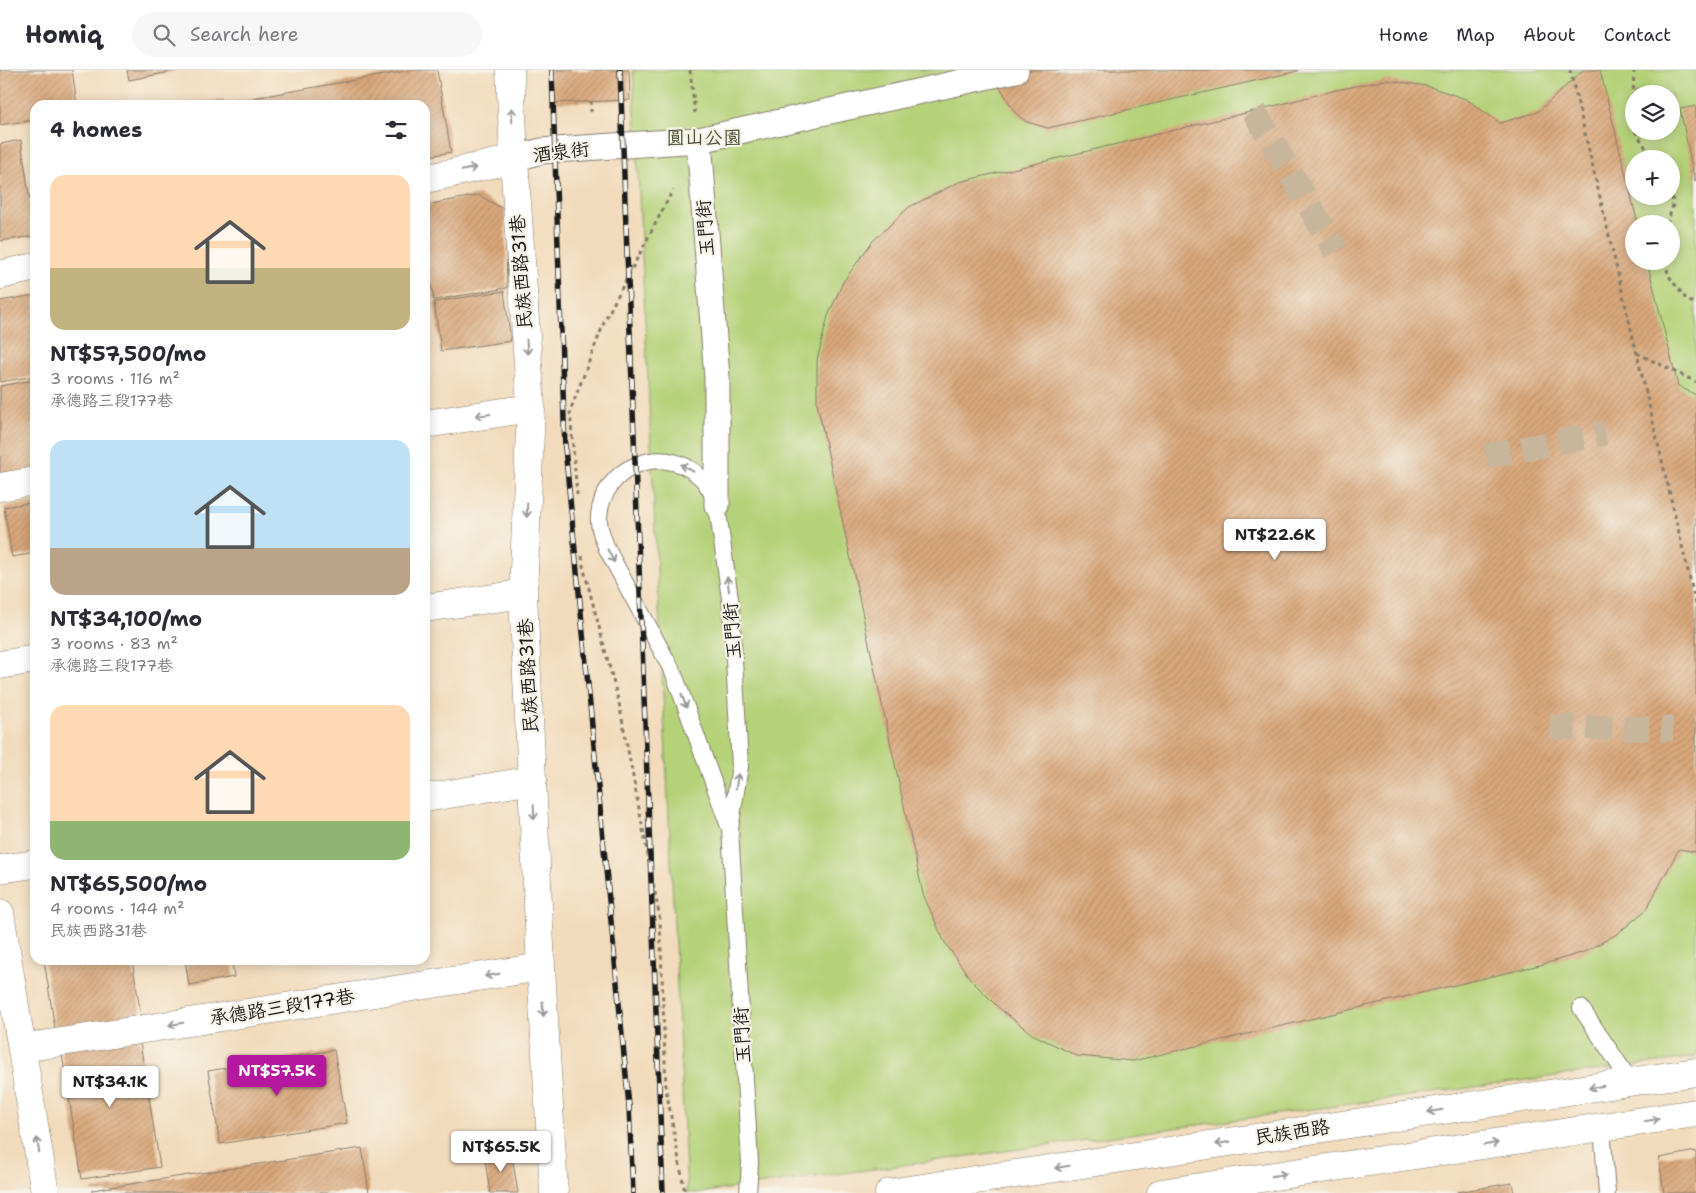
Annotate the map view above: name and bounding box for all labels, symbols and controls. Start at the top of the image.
search box [132,12,482,57]
text: Homiq [25,19,102,51]
icon: search [150,21,178,49]
text: Search here [190,22,299,47]
text: Home [1379,23,1428,47]
text: Map [1456,23,1495,47]
text: About [1523,23,1576,47]
text: Contact [1604,23,1671,47]
map controls [1625,85,1680,270]
button: layers [1625,85,1680,140]
one-way arrow [507,107,516,123]
text: 4 homes [50,116,142,144]
icon: filters [382,116,410,144]
park label: 圓山公園 [666,125,742,150]
street label: 酒泉街 [531,136,591,168]
button: + [1625,150,1680,205]
one-way arrow [461,164,477,173]
street label: 玉門街 [691,199,719,257]
icon: home [185,207,275,297]
street label: 民族西路31巷 [505,214,537,330]
button: − [1625,215,1680,270]
one-way arrow [522,339,531,355]
text: NT$57,500/mo [50,340,206,368]
text: 3 rooms · 116 m² [50,368,180,389]
text: 承德路三段177巷 [50,390,173,411]
one-way arrow [475,410,491,420]
one-way arrow [680,463,695,472]
icon: home [185,472,275,562]
one-way arrow [522,501,531,517]
pin: NT$22.6K [1223,518,1327,561]
text: NT$22.6K [1235,524,1315,545]
one-way arrow [607,548,616,563]
one-way arrow [722,576,732,592]
street label: 玉門街 [718,602,746,660]
text: NT$34,100/mo [50,605,202,633]
street label: 民族西路31巷 [513,618,543,734]
text: 3 rooms · 83 m² [50,633,178,654]
text: 承德路三段177巷 [50,655,173,676]
one-way arrow [680,693,689,708]
icon: home [185,737,275,827]
one-way arrow [733,773,743,789]
one-way arrow [530,804,539,820]
text: NT$65,500/mo [50,870,207,898]
text: 4 rooms · 144 m² [50,898,184,919]
text: 民族西路31巷 [50,920,147,941]
one-way arrow [485,970,501,980]
street label: 承德路三段177巷 [208,983,356,1031]
one-way arrow [539,1001,548,1017]
street label: 玉門街 [728,1006,756,1064]
one-way arrow [168,1019,184,1029]
pin: NT$57.5K [225,1054,329,1097]
text: NT$57.5K [238,1060,316,1081]
pin: NT$34.1K [58,1066,162,1108]
text: NT$34.1K [73,1071,147,1092]
one-way arrow [1588,1082,1604,1092]
one-way arrow [1428,1106,1444,1116]
street label: 民族西路 [1253,1114,1331,1150]
one-way arrow [1644,1114,1660,1124]
pin: NT$65.5K [449,1130,553,1173]
text: NT$65.5K [462,1136,540,1157]
one-way arrow [32,1137,42,1153]
one-way arrow [1215,1138,1231,1148]
one-way arrow [1483,1138,1499,1148]
one-way arrow [1054,1162,1070,1172]
one-way arrow [1270,1170,1286,1180]

